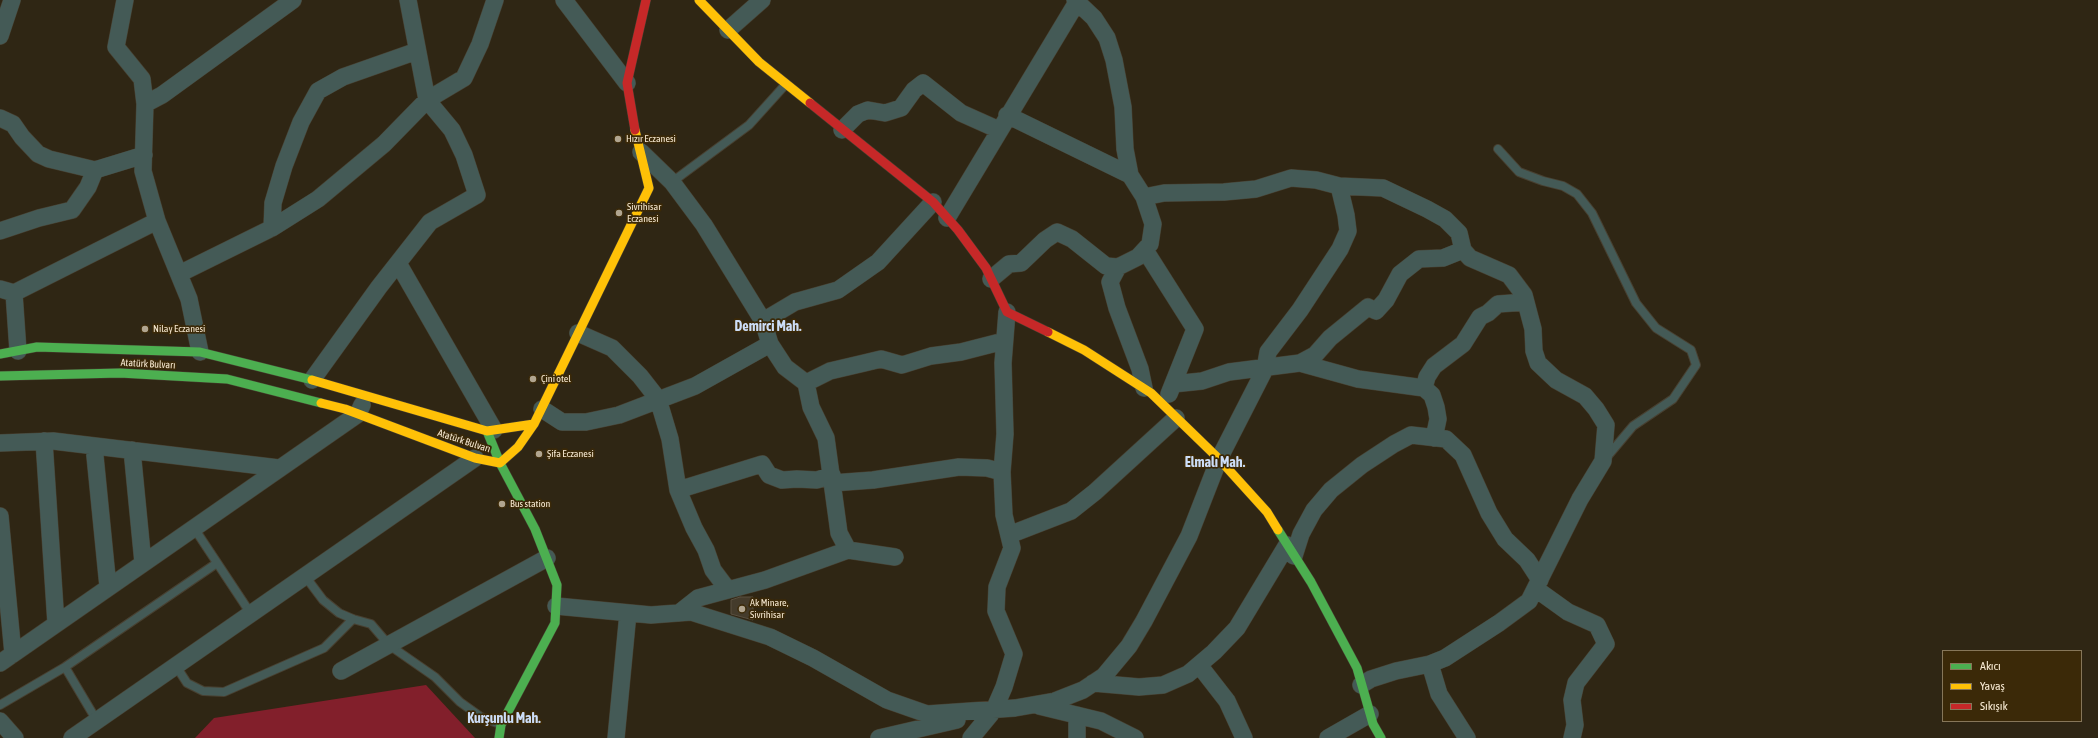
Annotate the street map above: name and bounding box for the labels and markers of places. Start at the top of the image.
place label: Hızır Eczanesi [626,133,676,145]
marker: Hızır Eczanesi [613,134,623,144]
place label: Sivrihisar Eczanesi [627,201,661,224]
marker: Sivrihisar Eczanesi [614,208,624,218]
place label: Nilay Eczanesi [153,323,205,335]
marker: Nilay Eczanesi [140,324,150,334]
place label: Çini otel [541,373,571,385]
marker: Çini otel [528,374,538,384]
place label: Şifa Eczanesi [547,448,594,460]
marker: Şifa Eczanesi [534,449,544,459]
place label: Bus station [510,498,550,510]
marker: Bus station [497,499,507,509]
place label: Ak Minare, Sivrihisar [750,597,788,620]
marker: Ak Minare, Sivrihisar [737,604,747,614]

